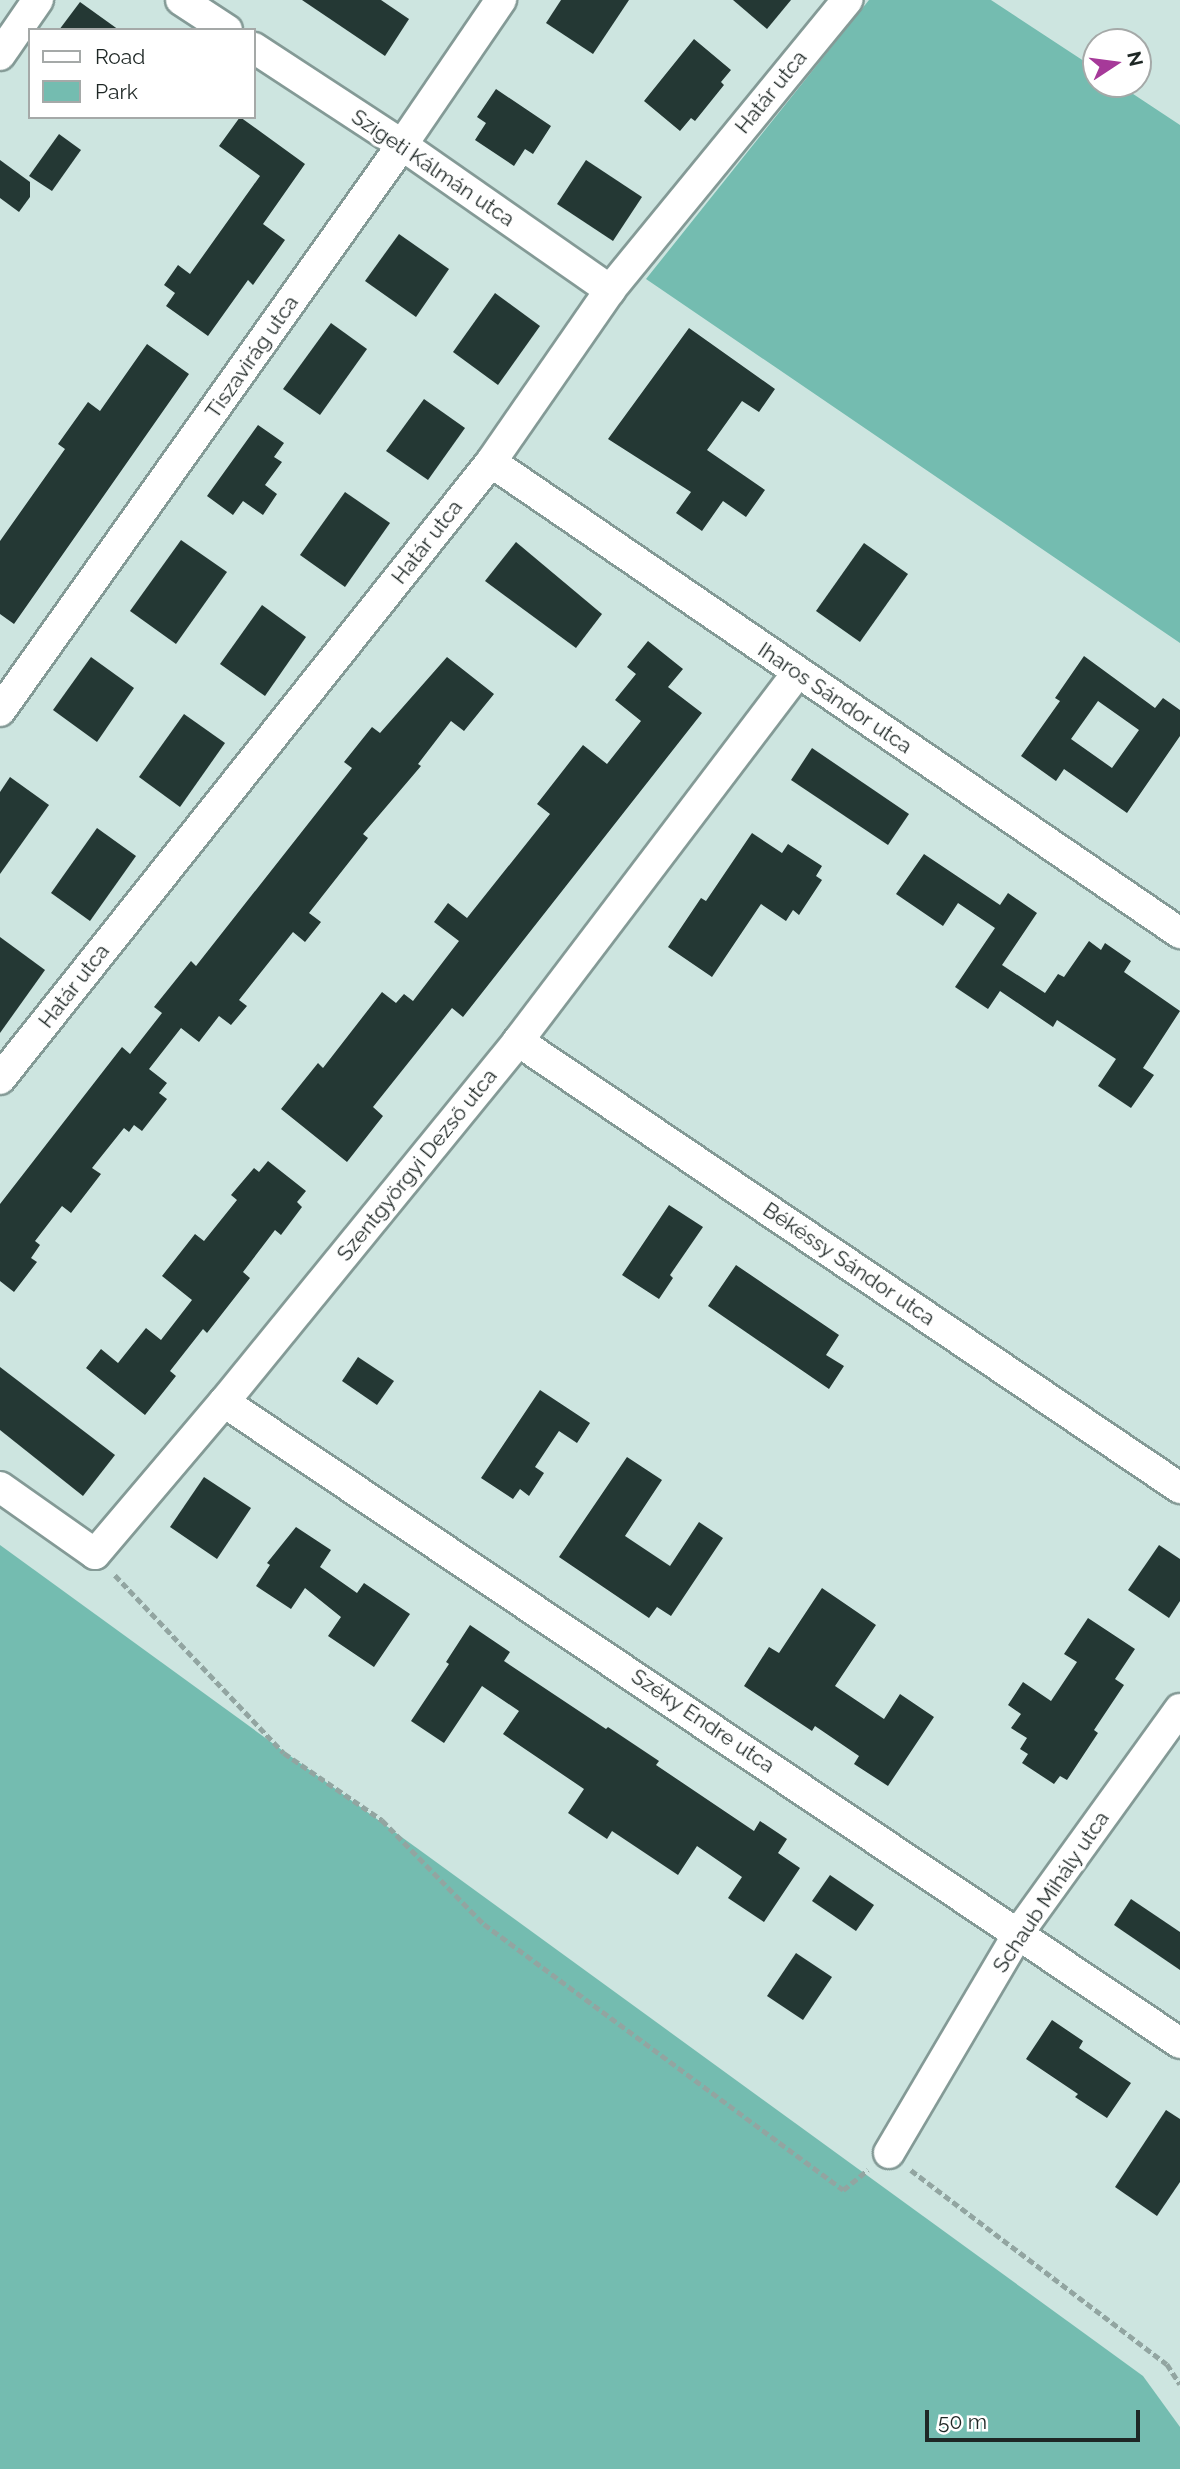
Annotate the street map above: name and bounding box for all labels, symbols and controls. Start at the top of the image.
legend [28,28,256,119]
north arrow [1082,28,1152,98]
text: Road [95,44,145,69]
street label: Határ utca [730,45,812,139]
text: N [1123,49,1148,68]
text: Park [95,79,138,104]
street label: Szigeti Kálmán utca [347,104,519,232]
street label: Tiszavirág utca [200,291,304,423]
street label: Határ utca [386,495,468,589]
street label: Iharos Sándor utca [753,637,917,759]
street label: Határ utca [33,939,115,1033]
street label: Szentgyörgyi Dezső utca [332,1064,502,1266]
street label: Békéssy Sándor utca [758,1197,940,1331]
street label: Széky Endre utca [626,1664,780,1778]
street label: Schaub Mihály utca [987,1806,1115,1978]
scale bar [928,2396,1143,2440]
text: 50 m [938,2409,987,2434]

